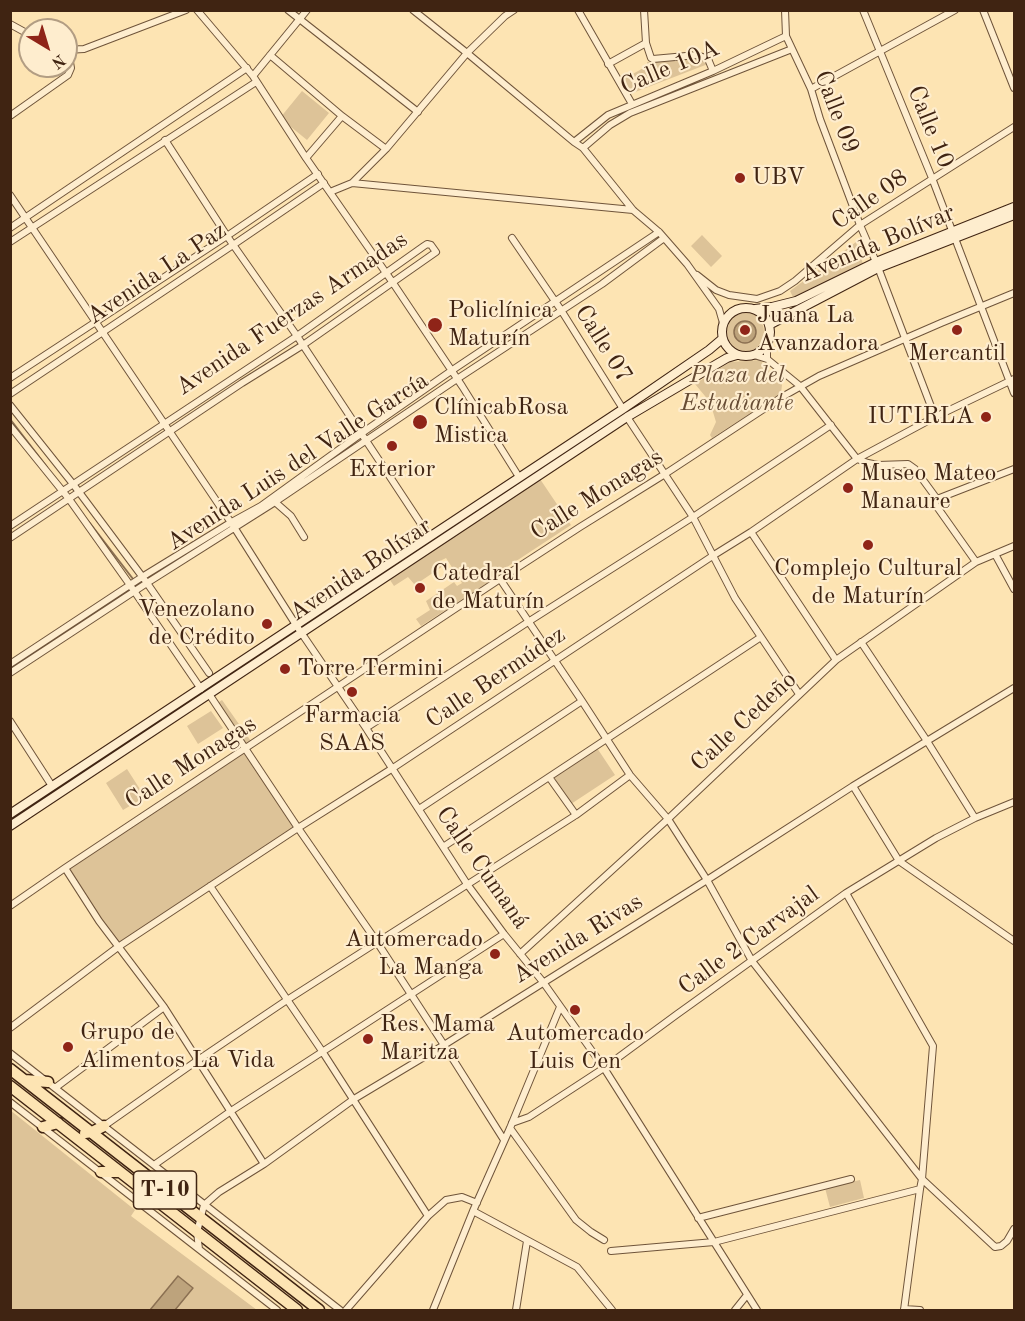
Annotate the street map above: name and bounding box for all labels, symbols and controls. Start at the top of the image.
north arrow [18,18,78,78]
street label: Calle 10A [616,34,724,102]
text: N [48,51,68,71]
street label: Calle 09 [807,66,865,158]
street label: Calle 10 [900,82,960,172]
street label: Calle 08 [826,163,914,237]
place label: UBV [752,164,805,192]
marker: UBV [733,171,747,185]
street label: Avenida Bolívar [796,199,960,289]
street label: Avenida La Paz [82,217,232,331]
street label: Avenida Fuerzas Armadas [171,226,413,402]
place label: Policlínica Maturín [448,297,553,353]
street label: Calle 07 [568,300,638,388]
place label: Juana La Avanzadora [757,302,879,358]
marker: Policlínica Maturín [426,316,444,334]
marker: Juana La Avanzadora [738,323,752,337]
marker: Mercantil [950,323,964,337]
place label: Mercantil [908,340,1006,368]
park label: Plaza del Estudiante [680,362,794,418]
street label: Avenida Luis del Valle García [162,367,434,557]
place label: ClínicabRosa Mistica [434,394,568,450]
place label: IUTIRLA [868,403,974,431]
marker: IUTIRLA [979,410,993,424]
marker: ClínicabRosa Mistica [411,413,429,431]
marker: Exterior [385,439,399,453]
street label: Calle Monagas [525,443,669,547]
place label: Exterior [349,456,435,484]
place label: Museo Mateo Manaure [860,460,996,516]
marker: Museo Mateo Manaure [841,481,855,495]
street label: Avenida Bolívar [285,512,437,628]
marker: Complejo Cultural de Maturín [861,538,875,552]
place label: Complejo Cultural de Maturín [774,555,962,611]
place label: Catedral de Maturín [432,560,545,616]
marker: Catedral de Maturín [413,581,427,595]
place label: Venezolano de Crédito [138,596,255,652]
marker: Venezolano de Crédito [260,617,274,631]
street label: Calle Bermúdez [421,621,571,735]
place label: Torre Termini [297,655,443,683]
marker: Torre Termini [278,662,292,676]
street label: Calle Cedeño [685,666,803,778]
marker: Farmacia SAAS [345,685,359,699]
place label: Farmacia SAAS [304,702,400,758]
street label: Calle Monagas [120,710,262,816]
street label: Calle Cumaná [429,801,535,935]
street label: Calle 2 Carvajal [673,880,825,1002]
street label: Avenida Rivas [508,888,648,990]
place label: Automercado La Manga [345,926,483,982]
marker: Automercado La Manga [488,947,502,961]
marker: Automercado Luis Cen [568,1003,582,1017]
place label: Res. Mama Maritza [380,1011,495,1067]
place label: Grupo de Alimentos La Vida [80,1019,275,1075]
place label: Automercado Luis Cen [506,1020,644,1076]
marker: Res. Mama Maritza [361,1032,375,1046]
marker: Grupo de Alimentos La Vida [61,1040,75,1054]
road number: T-10 [134,1171,196,1209]

